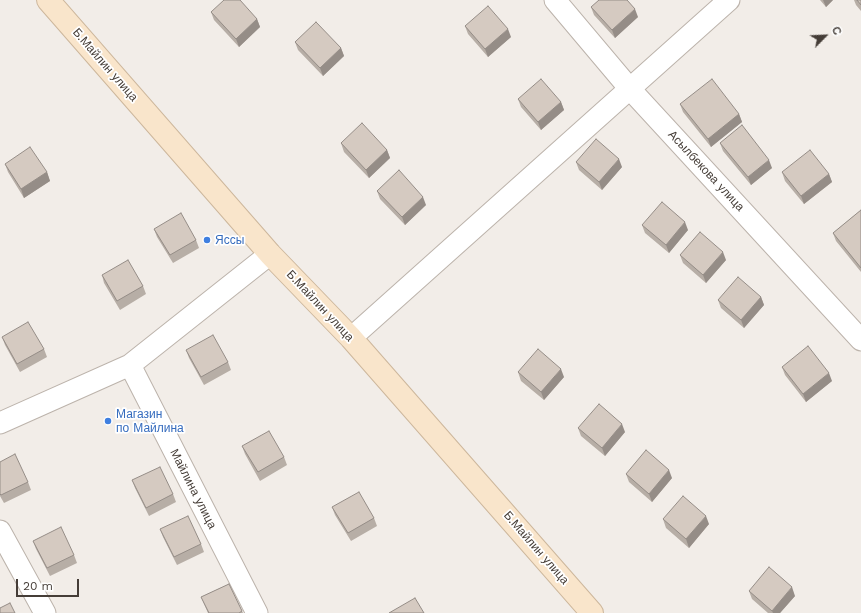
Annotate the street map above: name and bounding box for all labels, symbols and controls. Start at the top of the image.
north arrow [805,16,845,56]
text: С [829,25,844,37]
street label: Б.Майлин улица [69,26,141,104]
street label: Асылбекова улица [665,128,747,214]
place label: Яссы [215,233,244,247]
marker: Яссы [202,235,212,245]
street label: Б.Майлин улица [283,267,357,345]
place label: Магазин по Майлина [116,407,184,435]
marker: Магазин по Майлина [103,416,113,426]
street label: Майлина улица [167,447,219,531]
street label: Б.Майлин улица [500,509,572,587]
scale bar [18,571,81,597]
text: 20 m [23,579,53,593]

